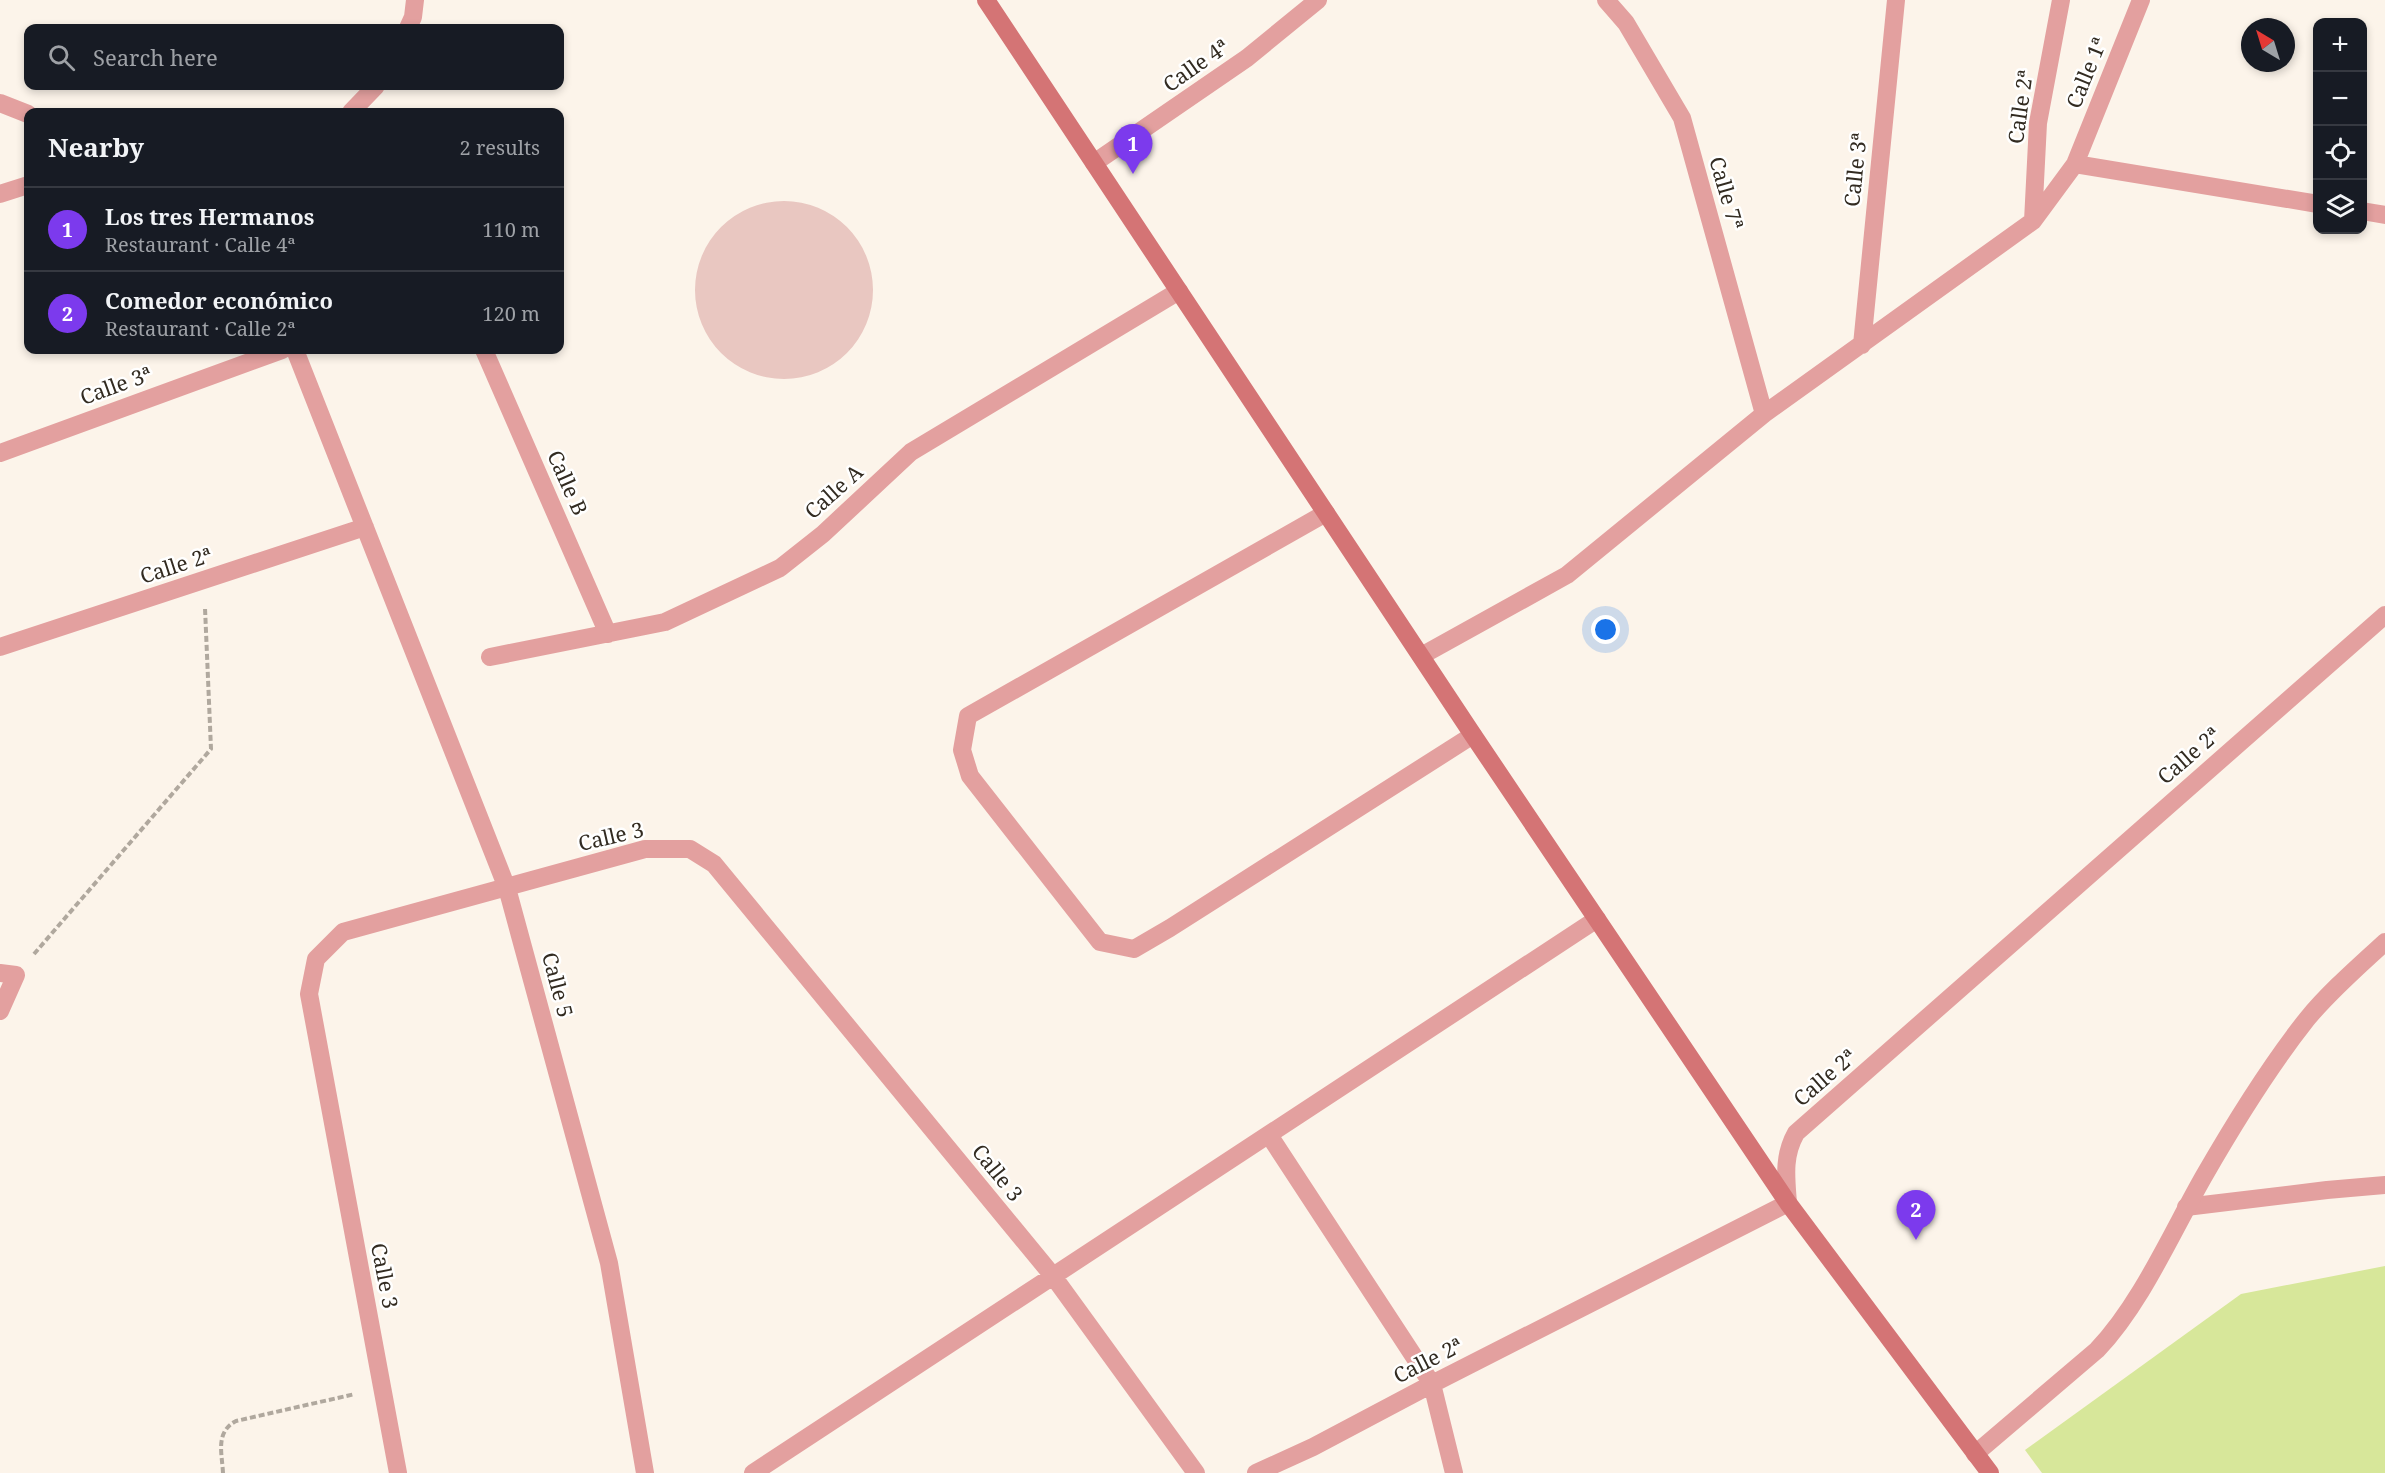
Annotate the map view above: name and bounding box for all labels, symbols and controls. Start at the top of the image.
north arrow [2241,18,2295,72]
map controls [2313,18,2367,234]
button: + [2313,18,2367,72]
search box [24,24,564,90]
street label: Calle 4ª [1157,32,1234,98]
street label: Calle 1ª [2059,33,2113,112]
icon: search [45,41,78,74]
text: Search here [93,42,218,72]
street label: Calle 2ª [2001,68,2039,146]
button: − [2313,72,2367,126]
pin: 1 [1114,124,1152,174]
button: locate [2313,126,2367,180]
text: Nearby [48,129,144,165]
street label: Calle 3ª [1837,132,1873,208]
text: 2 results [460,134,540,161]
street label: Calle 7ª [1703,153,1751,232]
button: layers [2313,180,2367,234]
text: Los tres Hermanos [105,201,314,231]
text: 1 [62,216,73,243]
text: 110 m [482,216,540,243]
text: Restaurant · Calle 4ª [105,231,295,258]
text: Comedor económico [105,285,333,315]
text: 2 [62,300,73,327]
text: 120 m [482,300,540,327]
text: Restaurant · Calle 2ª [105,315,295,342]
street label: Calle 3ª [76,359,155,411]
street label: Calle B [541,446,595,519]
street label: Calle A [798,458,869,525]
street label: Calle 2ª [136,540,215,590]
your location [1591,615,1620,644]
street label: Calle 2ª [2151,720,2226,790]
street label: Calle 3 [575,815,646,857]
street label: Calle 5 [536,949,580,1020]
street label: Calle 2ª [1787,1042,1862,1112]
street label: Calle 3 [966,1138,1029,1207]
pin: 2 [1896,1190,1936,1240]
street label: Calle 3 [365,1241,405,1311]
street label: Calle 2ª [1388,1331,1467,1389]

